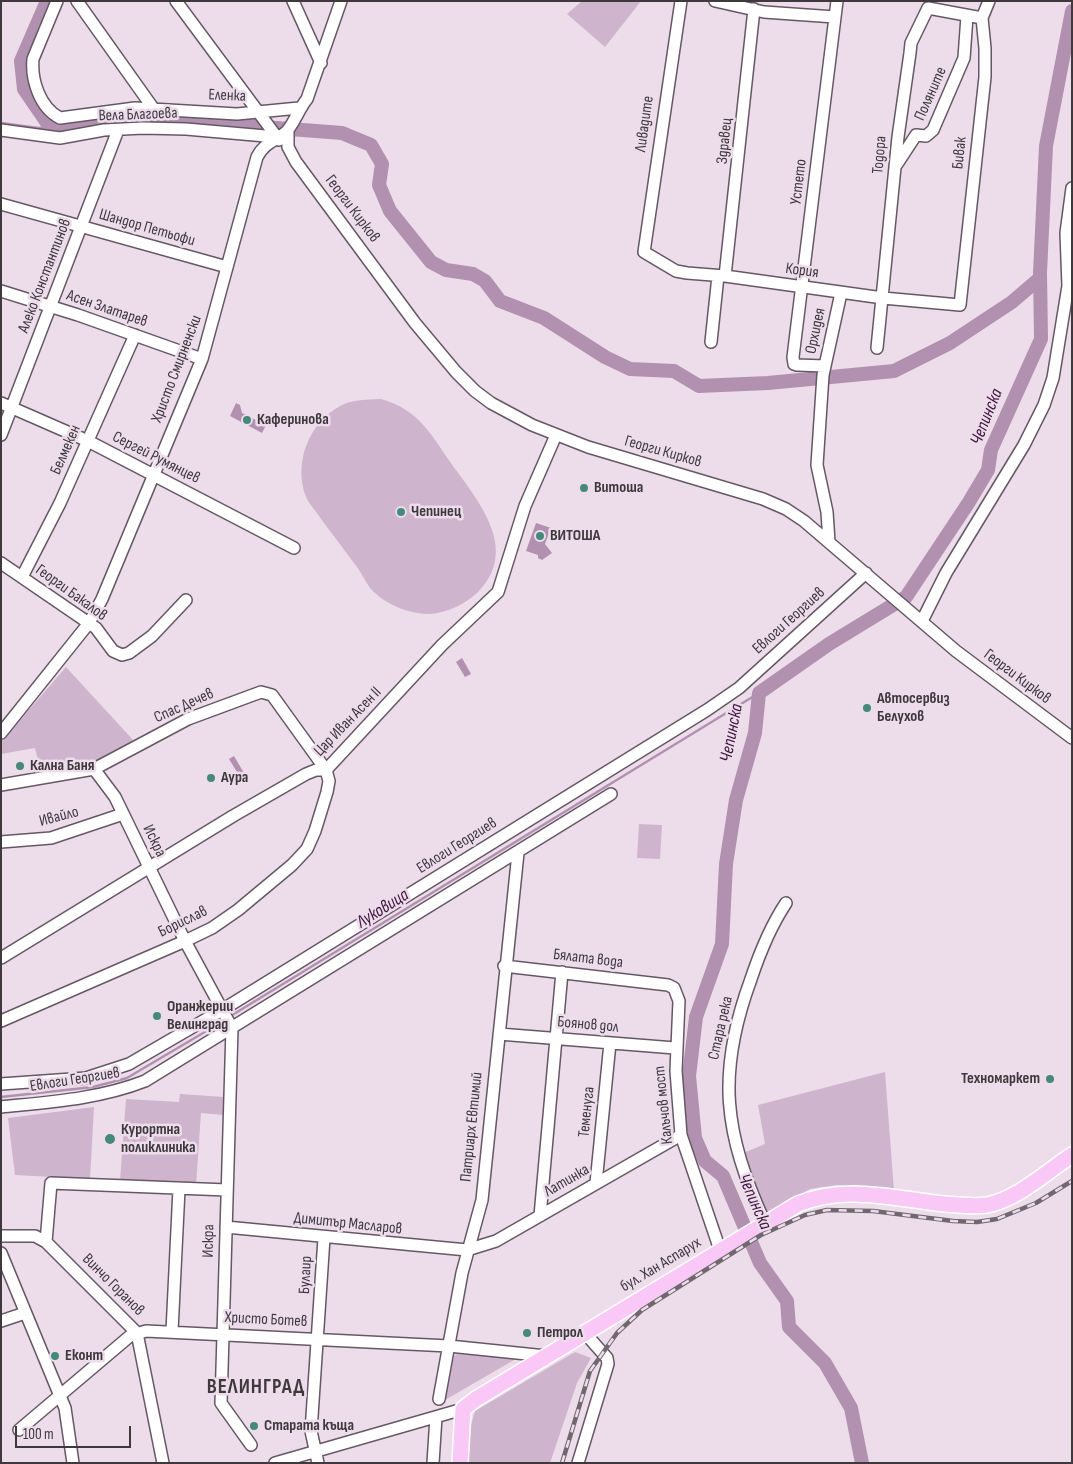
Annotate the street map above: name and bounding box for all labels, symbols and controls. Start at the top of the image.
street label: Поляните [911,64,951,124]
street label: Еленка [208,86,246,106]
street label: Ливадите [632,95,658,153]
street label: Вела Благоева [98,104,178,126]
street label: Здравец [713,117,737,165]
street label: Тодора [869,135,891,175]
street label: Бивак [949,136,971,170]
street label: Устето [787,158,811,206]
street label: Георги Кирков [320,172,384,246]
street label: Шандор Петьофи [97,205,197,251]
street label: Алеко Константинов [14,216,76,336]
street label: Кория [784,259,820,283]
street label: Асен Златарев [64,286,150,332]
street label: Орхидея [802,306,830,356]
street label: Христо Смирненски [148,313,206,425]
water label: Чепинска [966,386,1008,448]
place label: Каферинова [257,410,329,430]
marker: Каферинова [241,414,253,426]
street label: Белмекен [47,422,85,478]
street label: Сергей Румянцев [109,428,203,488]
street label: Георги Кирков [622,432,704,472]
place label: Витоша [594,478,643,498]
marker: Витоша [578,482,590,494]
place label: Чепинец [411,502,461,522]
marker: Чепинец [395,506,407,518]
place label: ВИТОША [550,526,600,546]
marker: ВИТОША [534,530,546,542]
street label: Георги Бакалов [31,561,111,625]
street label: Евлоги Георгиев [749,584,829,658]
street label: Георги Кирков [980,645,1054,709]
street label: Цар Иван Асен II [310,683,386,761]
street label: Спас Дечев [151,684,217,728]
place label: Автосервиз Белухов [877,689,950,727]
water label: Чепинска [716,702,748,764]
marker: Автосервиз Белухов [861,702,873,714]
place label: Кална Баня [30,756,94,776]
marker: Кална Баня [14,760,26,772]
place label: Аура [221,768,248,788]
marker: Аура [205,772,217,784]
street label: Ивайло [37,803,81,831]
street label: Евлоги Георгиев [413,814,501,878]
street label: Искра [138,822,170,860]
water label: Луковица [353,885,413,933]
street label: Борислав [155,902,211,942]
street label: Бялата вода [552,945,624,973]
street label: Стара река [704,994,738,1062]
place label: Оранжерии Велинград [167,997,233,1035]
marker: Оранжерии Велинград [151,1010,163,1022]
street label: Боянов дол [557,1013,619,1037]
street label: Евлоги Георгиев [29,1063,121,1097]
street label: Калъчов мост [650,1065,678,1145]
place label: Техномаркет [961,1069,1040,1089]
street label: Патриарх Евтимий [457,1071,487,1183]
marker: Техномаркет [1044,1073,1056,1085]
street label: Теменуга [575,1086,599,1138]
place label: Курортна поликлиника [121,1120,196,1158]
marker: Курортна поликлиника [103,1132,117,1146]
street label: Латинка [541,1160,593,1202]
water label: Чепинска [732,1171,776,1233]
street label: Димитър Масларов [293,1209,403,1239]
street label: Искра [199,1224,219,1258]
street label: бул. Хан Аспарух [617,1233,705,1297]
street label: Винчо Горанов [78,1250,148,1320]
street label: Булаир [295,1255,317,1295]
street label: Христо Ботев [224,1308,308,1332]
place label: Петрол [537,1323,583,1343]
marker: Петрол [521,1327,533,1339]
place label: Еконт [65,1346,103,1366]
marker: Еконт [49,1350,61,1362]
district label: ВЕЛИНГРАД [206,1375,306,1401]
scale bar [18,1416,134,1448]
place label: Старата къща [264,1416,354,1436]
marker: Старата къща [248,1420,260,1432]
text: 100 m [23,1425,54,1444]

